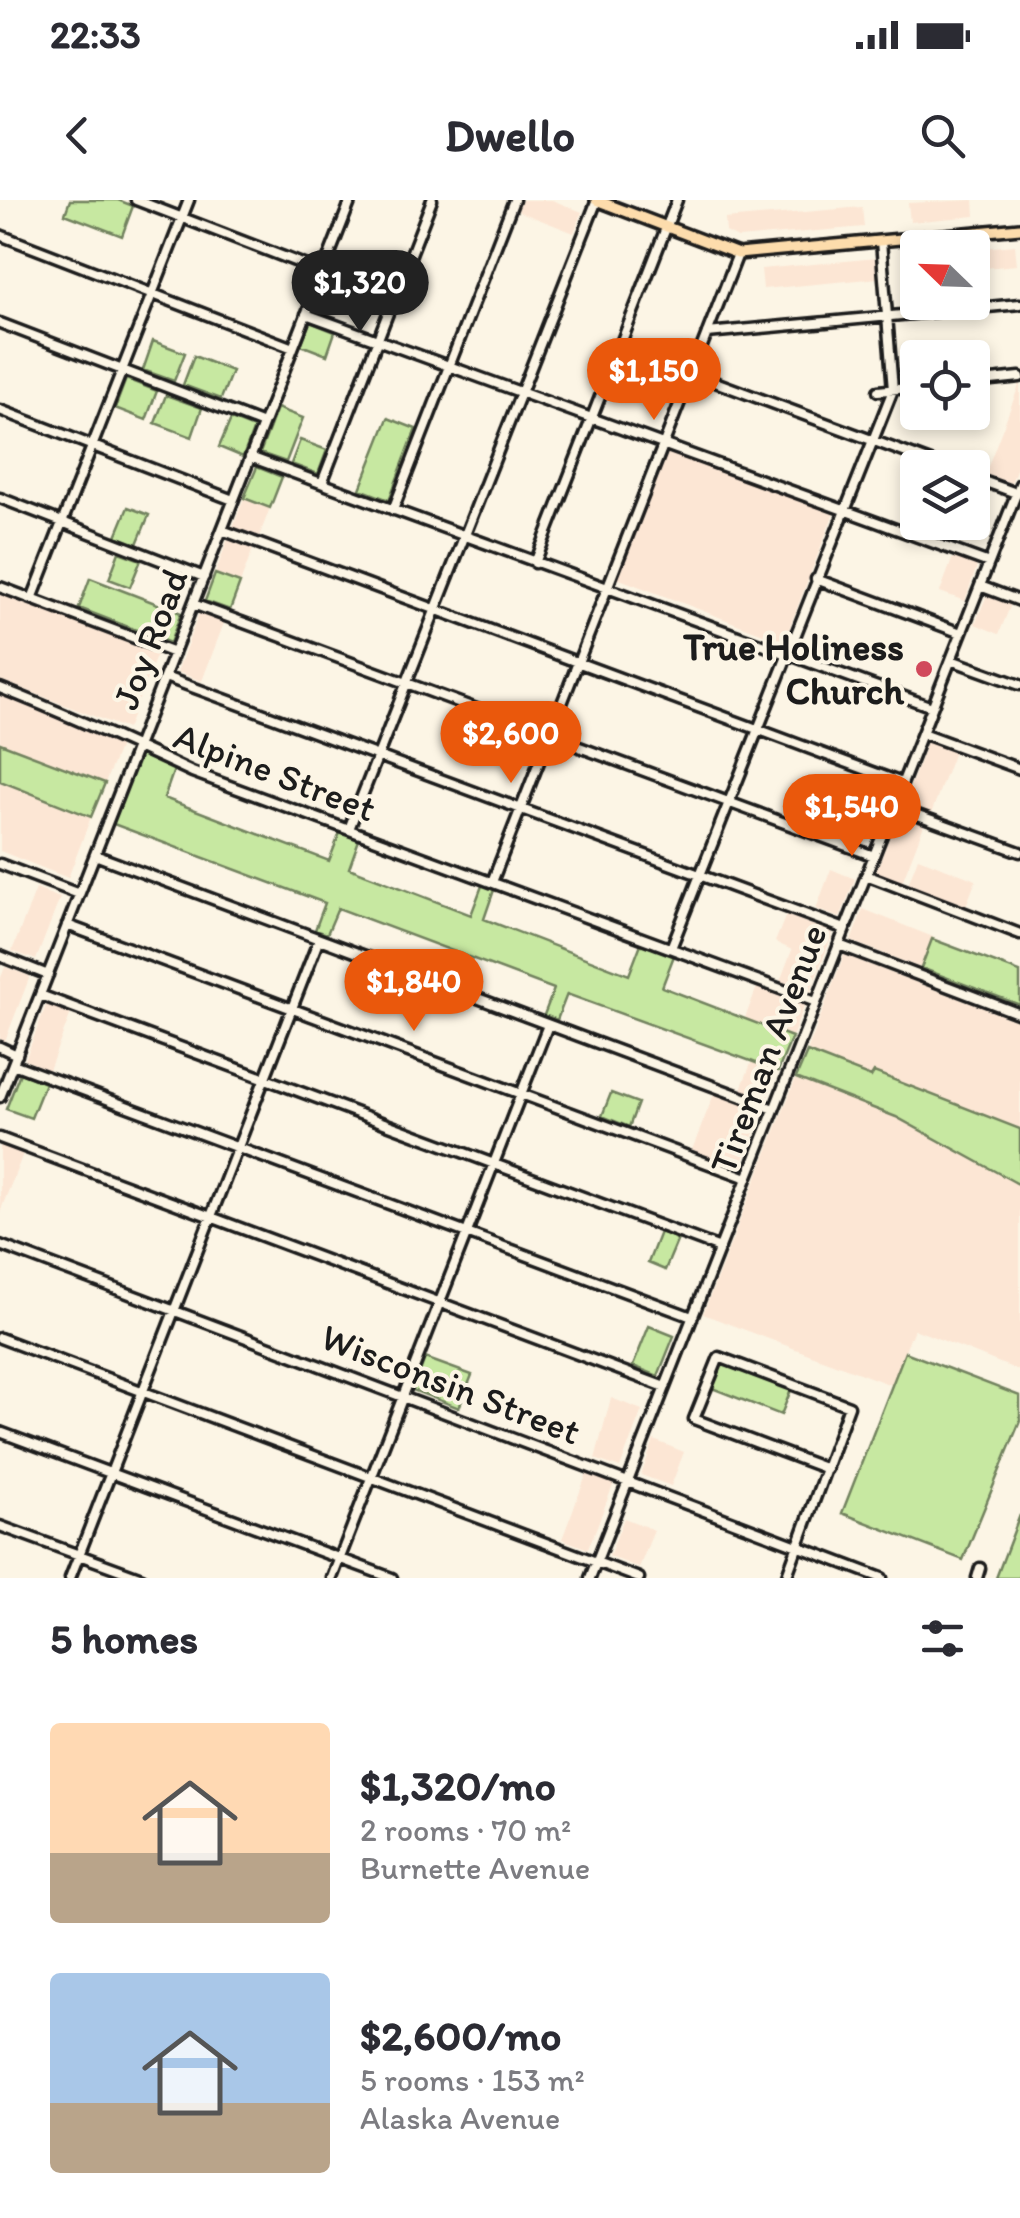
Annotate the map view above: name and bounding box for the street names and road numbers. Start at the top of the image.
street label: Joy Road [102,562,198,716]
street label: Alpine Street [168,712,382,832]
street label: Tireman Avenue [699,918,837,1180]
street label: Wisconsin Street [315,1313,587,1455]

